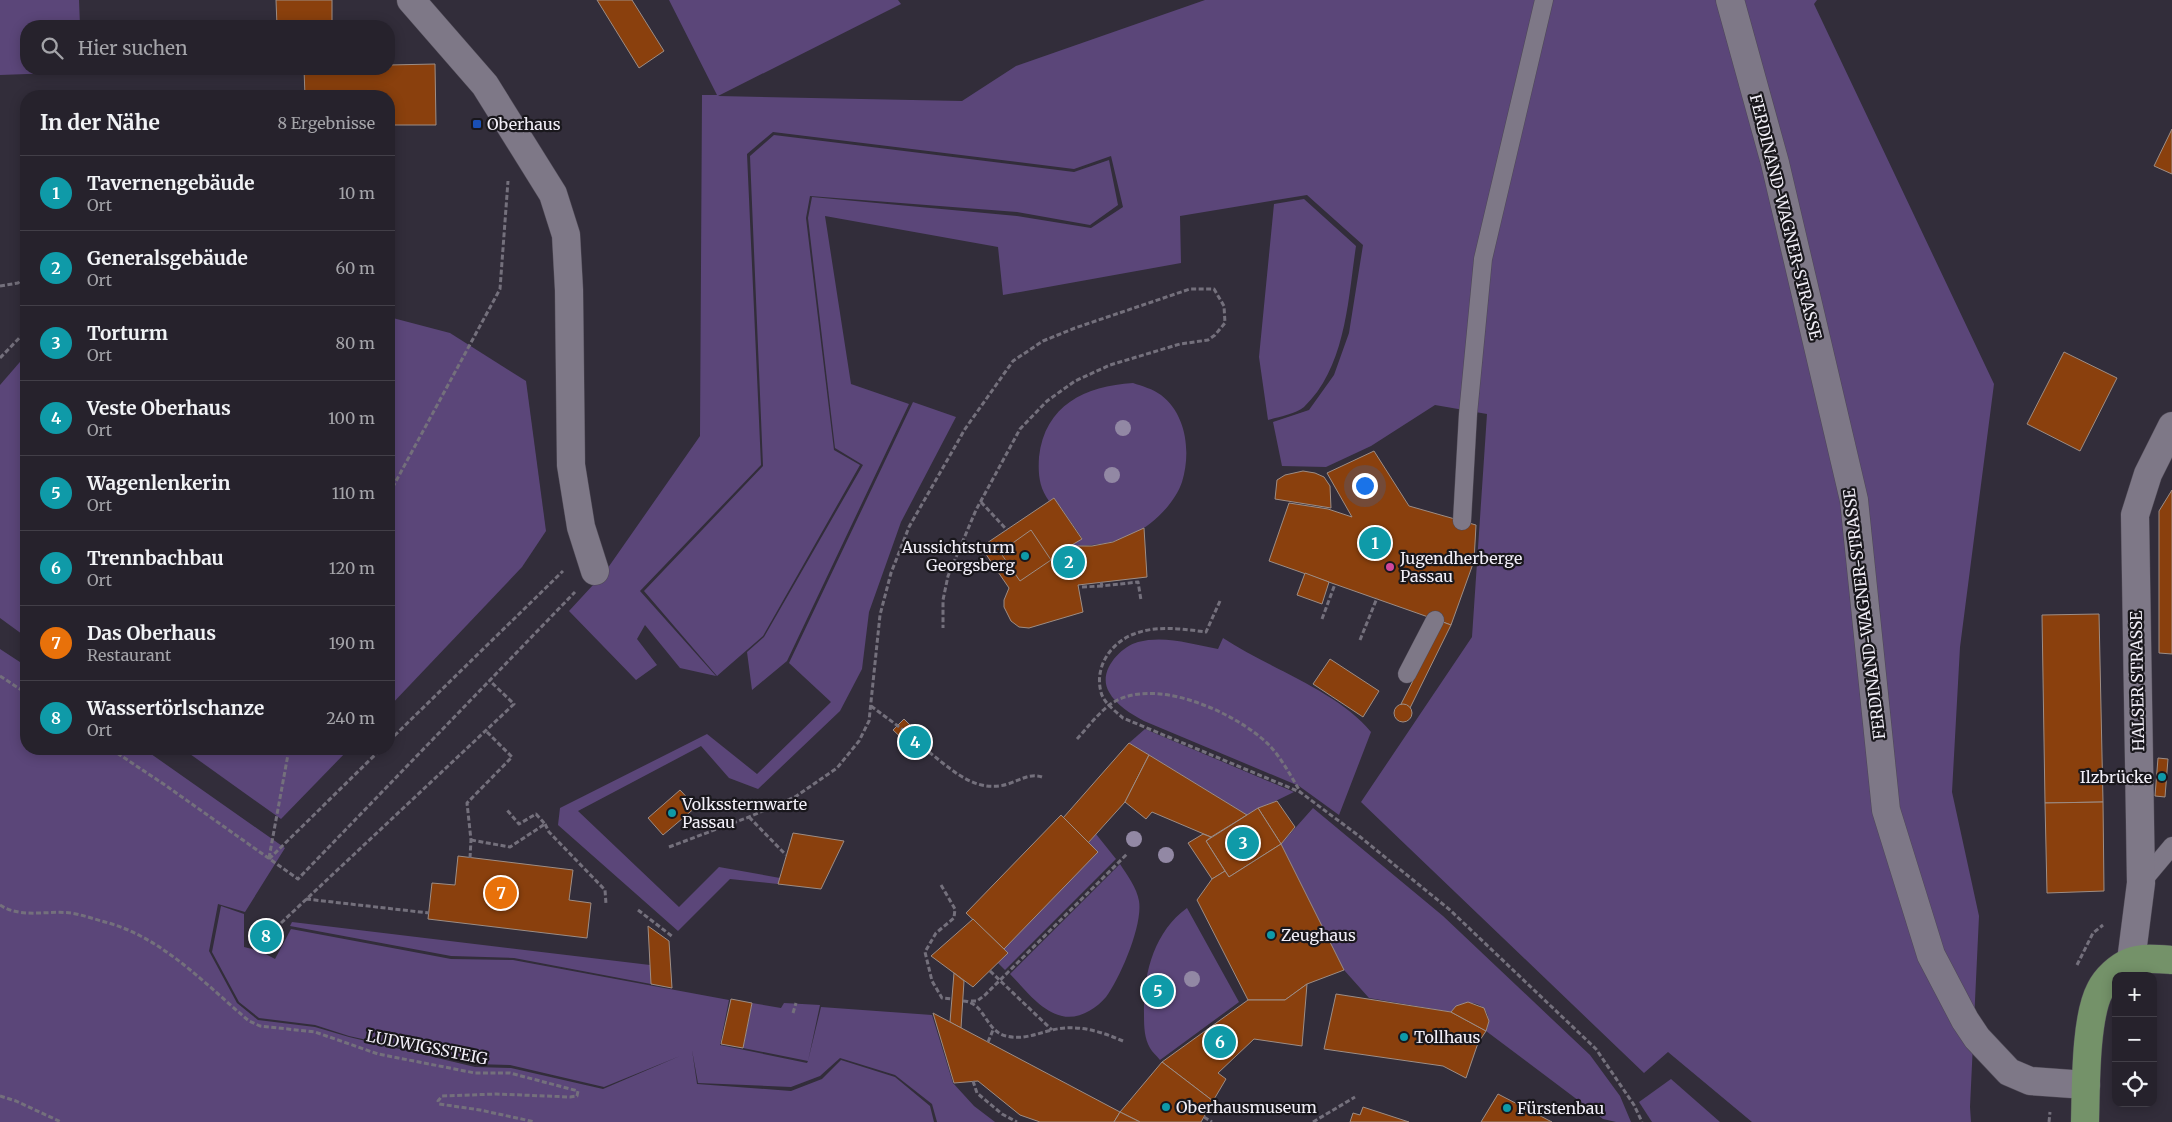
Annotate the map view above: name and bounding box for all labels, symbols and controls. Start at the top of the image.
search box [20,20,395,75]
icon: search [38,34,66,62]
text: Hier suchen [78,36,188,60]
street label: FERDINAND-WAGNER-STRASSE [1746,92,1826,343]
text: In der Nähe [40,109,160,136]
text: 8 Ergebnisse [277,113,375,133]
place label: Oberhaus [487,114,561,134]
marker: Oberhaus [471,118,483,130]
text: Tavernengebäude [87,171,255,195]
text: 1 [52,183,60,203]
text: 10 m [338,183,375,203]
text: Ort [87,195,112,215]
text: Generalsgebäude [87,246,248,270]
text: 2 [51,258,61,278]
text: 60 m [335,258,375,278]
text: Ort [87,270,112,290]
text: Torturm [87,321,168,345]
text: 3 [51,333,61,353]
text: 80 m [336,333,375,353]
text: Ort [87,345,112,365]
text: Veste Oberhaus [87,396,231,420]
text: 4 [51,408,61,428]
text: 100 m [328,408,375,428]
text: Ort [87,420,112,440]
text: Wagenlenkerin [87,471,231,495]
your location [1352,473,1378,499]
text: 5 [51,483,61,503]
text: 110 m [332,483,375,503]
street label: FERDINAND-WAGNER-STRASSE [1839,487,1889,741]
text: Ort [87,495,112,515]
pin: 1 [1359,524,1391,562]
place label: Aussichtsturm Georgsberg [901,537,1015,575]
pin: 2 [1053,543,1085,581]
text: Trennbachbau [87,546,224,570]
place label: Jugendherberge Passau [1399,548,1522,586]
marker: Aussichtsturm Georgsberg [1019,550,1031,562]
text: 6 [51,558,61,578]
text: 120 m [329,558,375,578]
marker: Jugendherberge Passau [1384,561,1396,573]
text: Ort [87,570,112,590]
street label: HALSER STRASSE [2126,610,2148,751]
text: Das Oberhaus [87,621,216,645]
text: 7 [51,633,61,653]
text: 190 m [329,633,375,653]
text: Restaurant [87,645,171,665]
text: Wassertörlschanze [87,696,264,720]
text: 8 [51,708,61,728]
text: 240 m [326,708,375,728]
text: Ort [87,720,112,740]
pin: 4 [899,723,931,761]
place label: Ilzbrücke [2080,767,2152,787]
marker: Ilzbrücke [2156,771,2168,783]
place label: Volkssternwarte Passau [681,794,807,832]
marker: Volkssternwarte Passau [666,807,678,819]
pin: 3 [1227,824,1259,862]
pin: 7 [485,874,517,912]
pin: 8 [250,917,282,955]
place label: Zeughaus [1281,925,1356,945]
marker: Zeughaus [1265,929,1277,941]
pin: 5 [1142,972,1174,1010]
map controls [2112,972,2157,1107]
button: + [2112,972,2157,1017]
button: − [2112,1017,2157,1062]
pin: 6 [1204,1023,1236,1061]
street label: LUDWIGSSTEIG [364,1025,490,1069]
place label: Tollhaus [1414,1027,1481,1047]
marker: Tollhaus [1398,1031,1410,1043]
button: locate [2112,1062,2157,1107]
place label: Oberhausmuseum [1176,1097,1317,1117]
place label: Fürstenbau [1517,1098,1604,1118]
marker: Oberhausmuseum [1160,1101,1172,1113]
marker: Fürstenbau [1501,1102,1513,1114]

